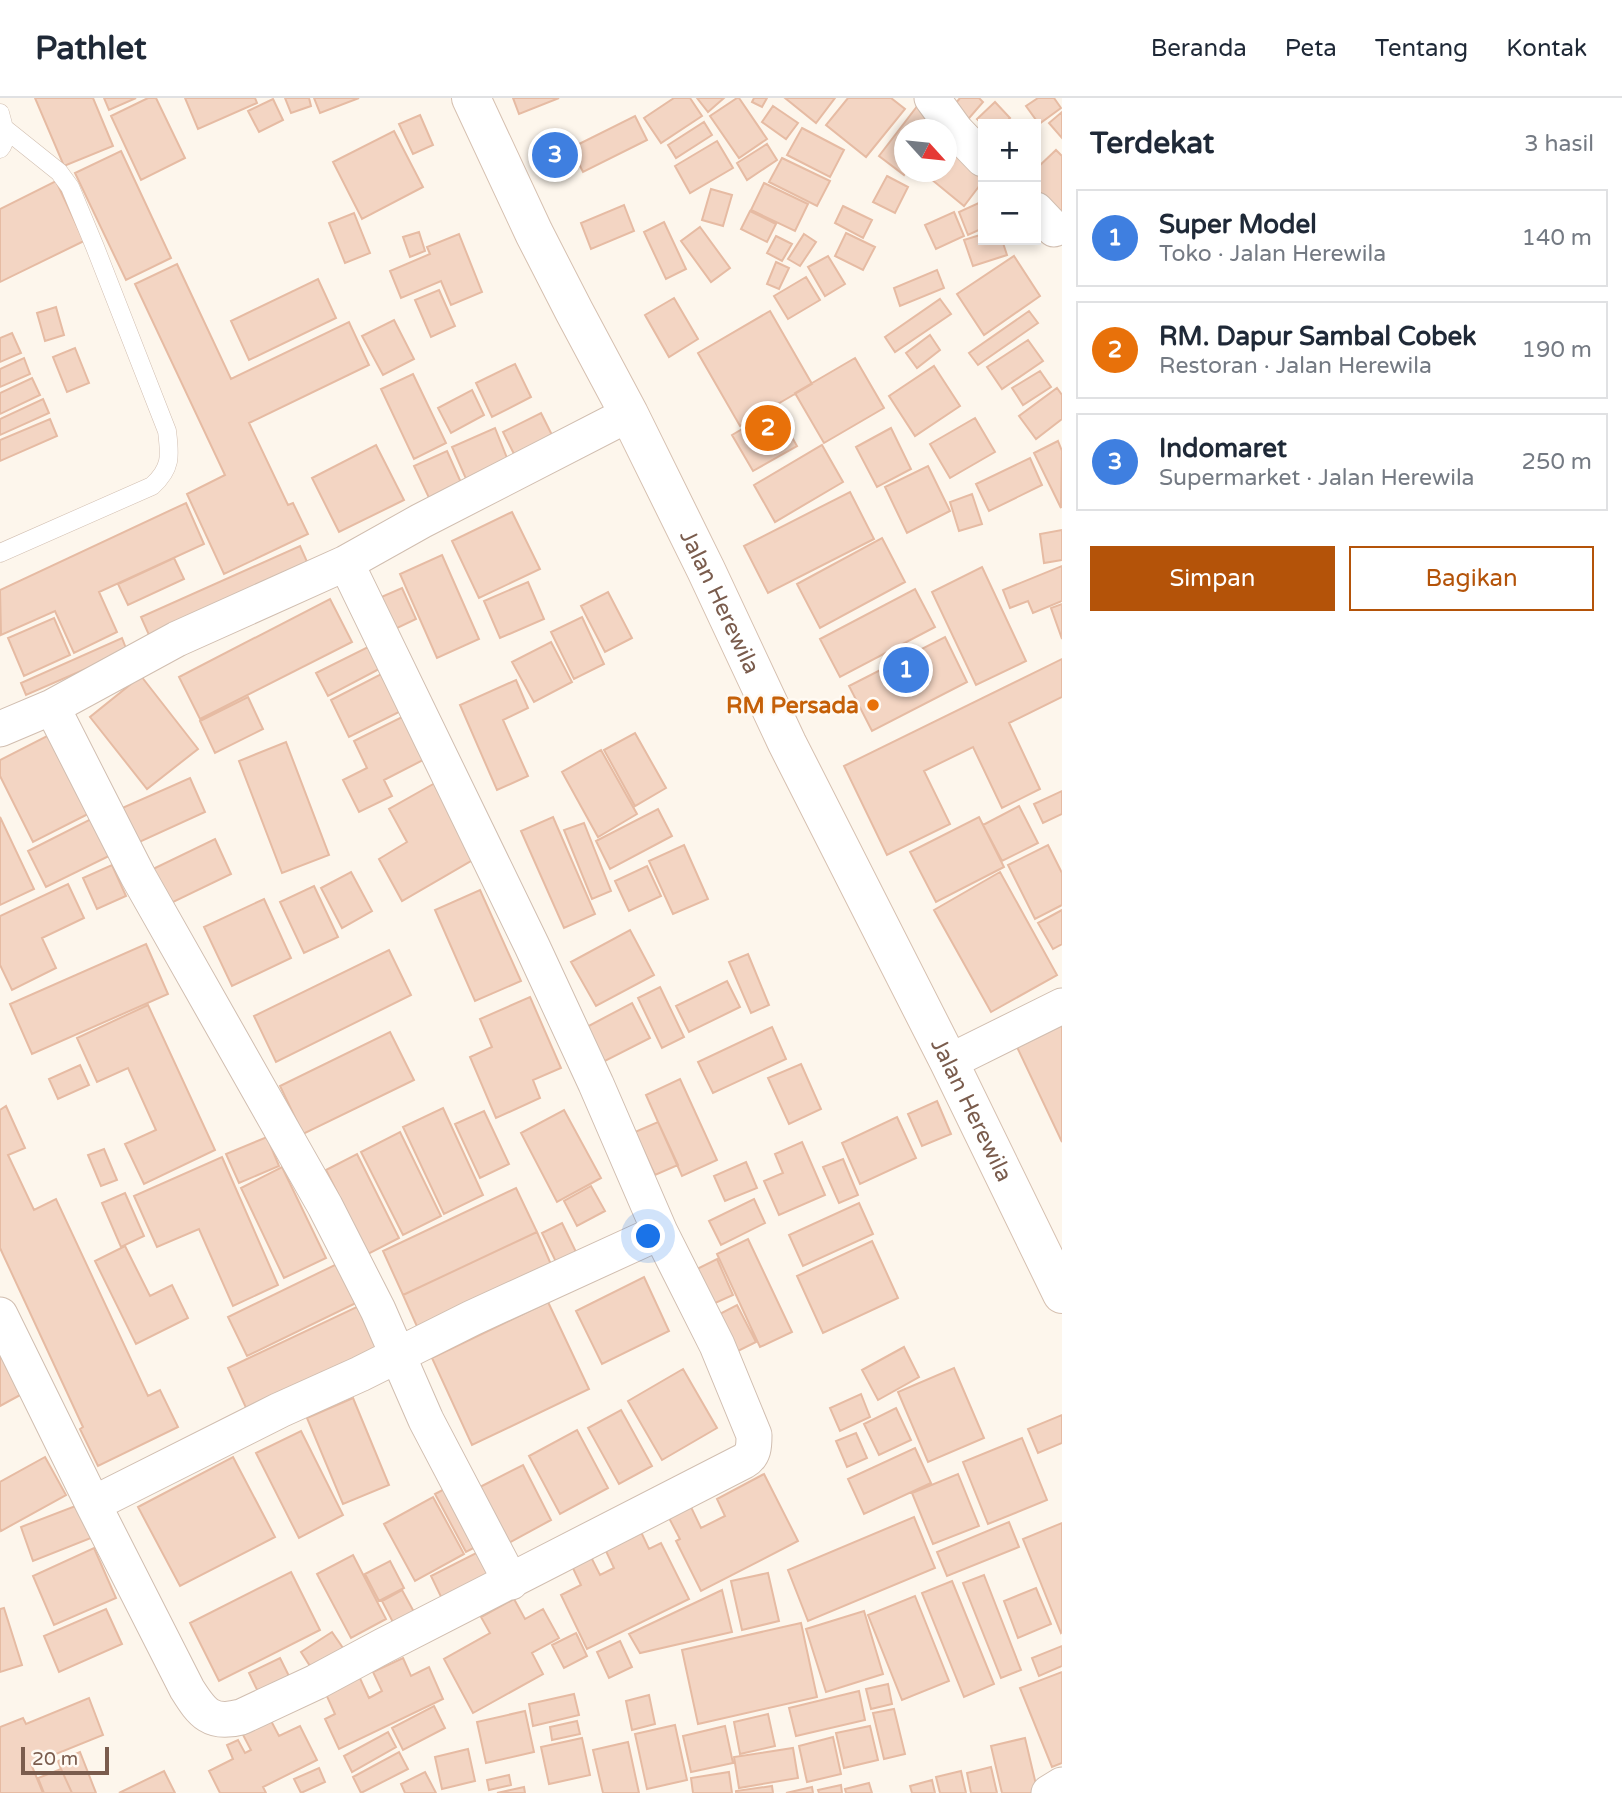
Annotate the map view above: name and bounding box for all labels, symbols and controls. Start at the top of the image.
text: Pathlet [35,29,147,68]
text: Beranda [1151,34,1247,63]
text: Peta [1285,34,1337,63]
text: Tentang [1375,34,1468,63]
text: Kontak [1506,34,1587,63]
north arrow [894,119,957,182]
map controls [978,119,1041,245]
button: + [978,119,1041,182]
text: Terdekat [1090,125,1214,162]
pin: 3 [532,129,578,181]
text: 3 hasil [1524,130,1594,158]
button: − [978,182,1041,245]
text: Super Model [1159,209,1317,240]
text: 1 [1108,224,1122,252]
text: 140 m [1522,224,1592,252]
text: Toko · Jalan Herewila [1159,240,1386,268]
text: RM. Dapur Sambal Cobek [1159,321,1477,352]
text: 2 [1108,336,1122,364]
text: 190 m [1522,336,1592,364]
text: Restoran · Jalan Herewila [1159,352,1432,380]
pin: 2 [745,402,791,454]
text: Indomaret [1159,433,1287,464]
text: 3 [1108,448,1122,476]
text: 250 m [1522,448,1592,476]
text: Supermarket · Jalan Herewila [1159,464,1475,492]
street label: Jalan Herewila [673,525,766,679]
button: Simpan [1090,546,1335,611]
button: Bagikan [1349,546,1594,611]
pin: 1 [883,644,929,696]
place label: RM Persada [726,692,859,720]
marker: RM Persada [865,697,881,713]
street label: Jalan Herewila [924,1033,1018,1186]
your location [631,1219,665,1253]
scale bar [21,1744,108,1776]
text: 20 m [32,1748,78,1770]

